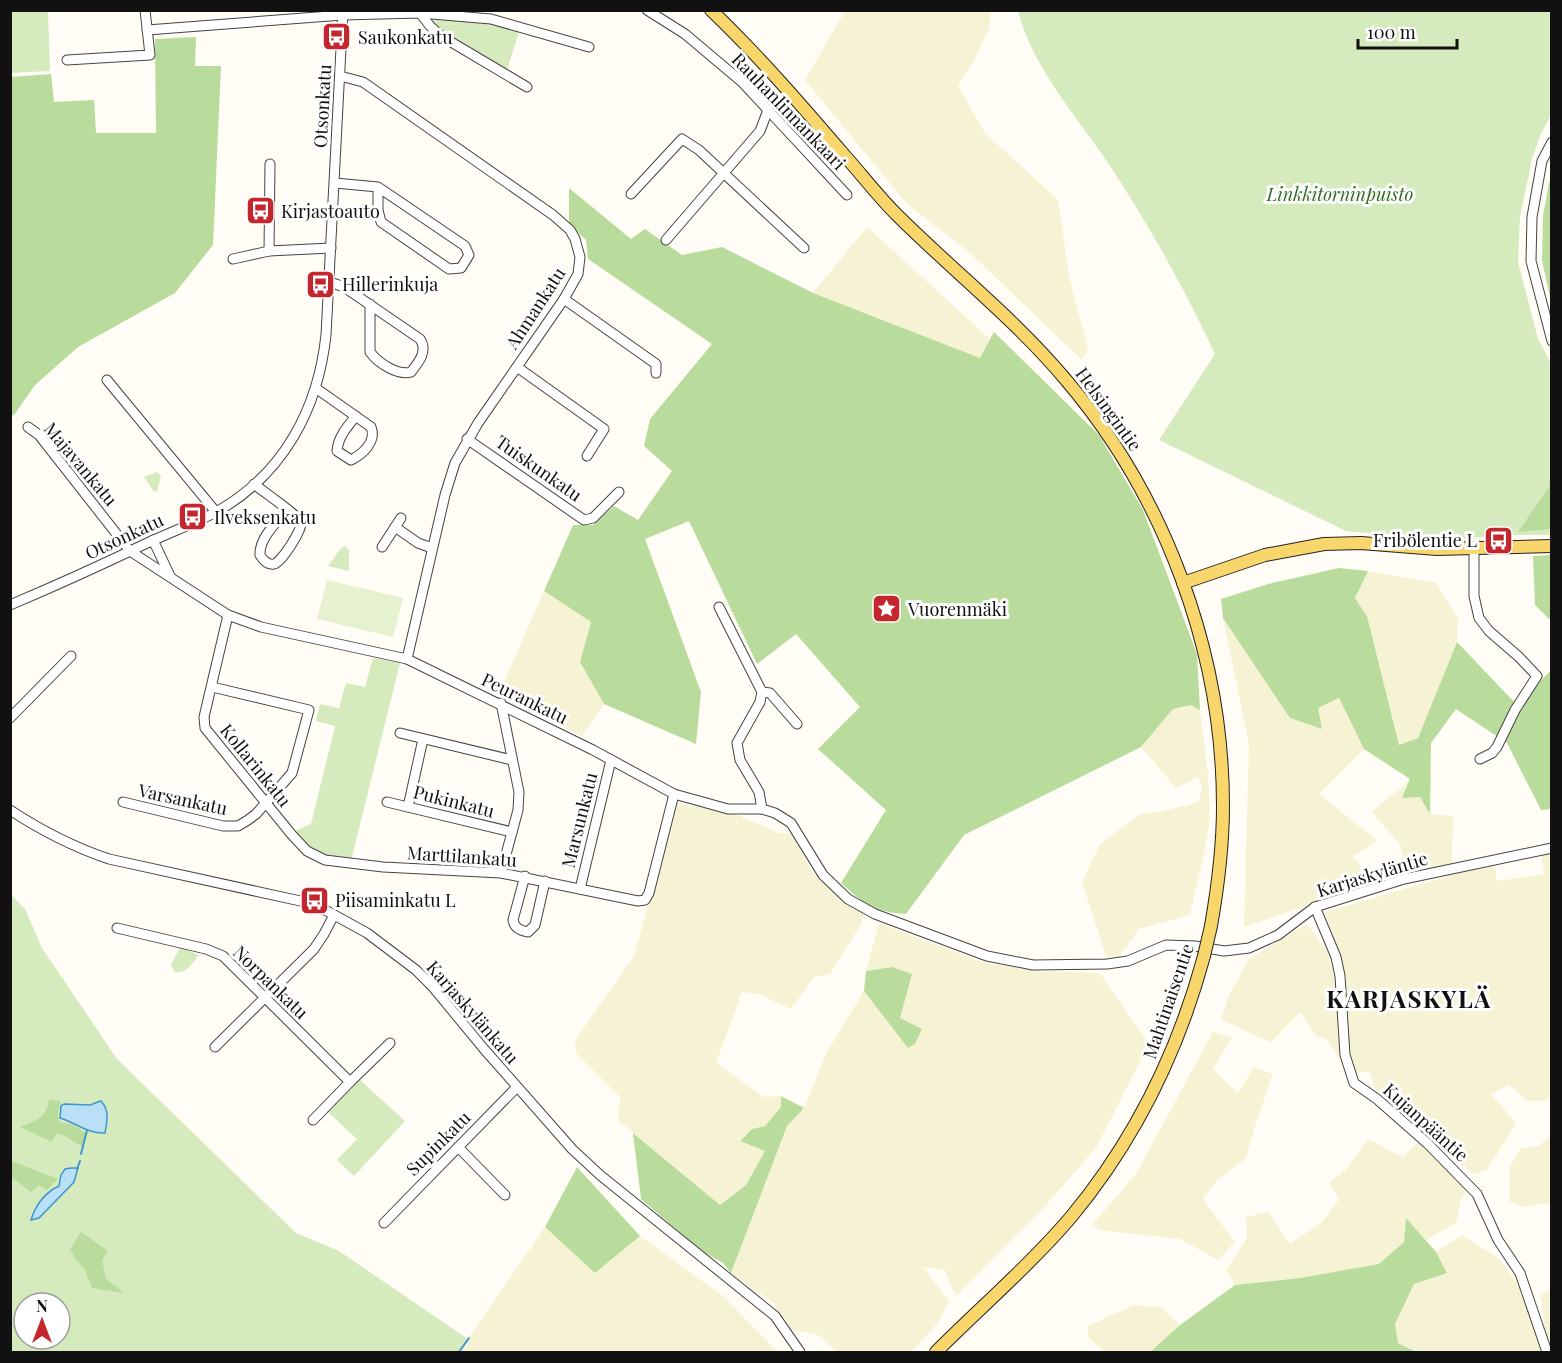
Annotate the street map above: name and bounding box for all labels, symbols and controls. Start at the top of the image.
scale bar [1358,12,1457,50]
text: 100 m [1367,20,1416,44]
bus stop icon: Saukonkatu [321,21,353,53]
place label: Saukonkatu [358,25,453,49]
street label: Rauhanlinnankaari [727,47,851,175]
street label: Otsonkatu [308,63,336,149]
park label: Linkkitorninpuisto [1266,182,1413,206]
bus stop icon: Kirjastoauto [244,195,276,227]
place label: Kirjastoauto [281,199,380,223]
street label: Ahmankatu [499,262,571,354]
bus stop icon: Hillerinkuja [305,268,337,300]
place label: Hillerinkuja [342,272,438,296]
street label: Helsingintie [1071,362,1147,456]
street label: Majavankatu [39,417,123,511]
street label: Tuiskunkatu [491,429,587,507]
bus stop icon: Ilveksenkatu [177,501,209,533]
place label: Ilveksenkatu [214,505,317,529]
street label: Otsonkatu [81,507,168,565]
bus stop icon: Fribölentie L [1482,524,1514,556]
place label: Fribölentie L [1373,528,1477,552]
place icon: Vuorenmäki [871,593,903,625]
place label: Vuorenmäki [907,597,1007,621]
street label: Peurankatu [478,667,573,729]
street label: Kollarinkatu [215,718,297,812]
street label: Marsunkatu [556,769,603,870]
street label: Varsankatu [135,778,230,820]
street label: Pukinkatu [411,779,497,823]
street label: Marttilankatu [406,840,518,872]
street label: Karjaskyläntie [1314,846,1430,902]
bus stop icon: Piisaminkatu L [298,884,330,916]
place label: Piisaminkatu L [335,888,456,912]
street label: Norpankatu [228,940,314,1024]
street label: Mahtinaisentie [1137,940,1199,1062]
street label: Karjaskylänkatu [421,955,525,1069]
district label: KARJASKYLÄ [1326,982,1492,1014]
street label: Kujanpääntie [1378,1077,1474,1167]
street label: Supinkatu [400,1105,476,1181]
north arrow [12,1291,72,1351]
text: N [36,1295,48,1316]

